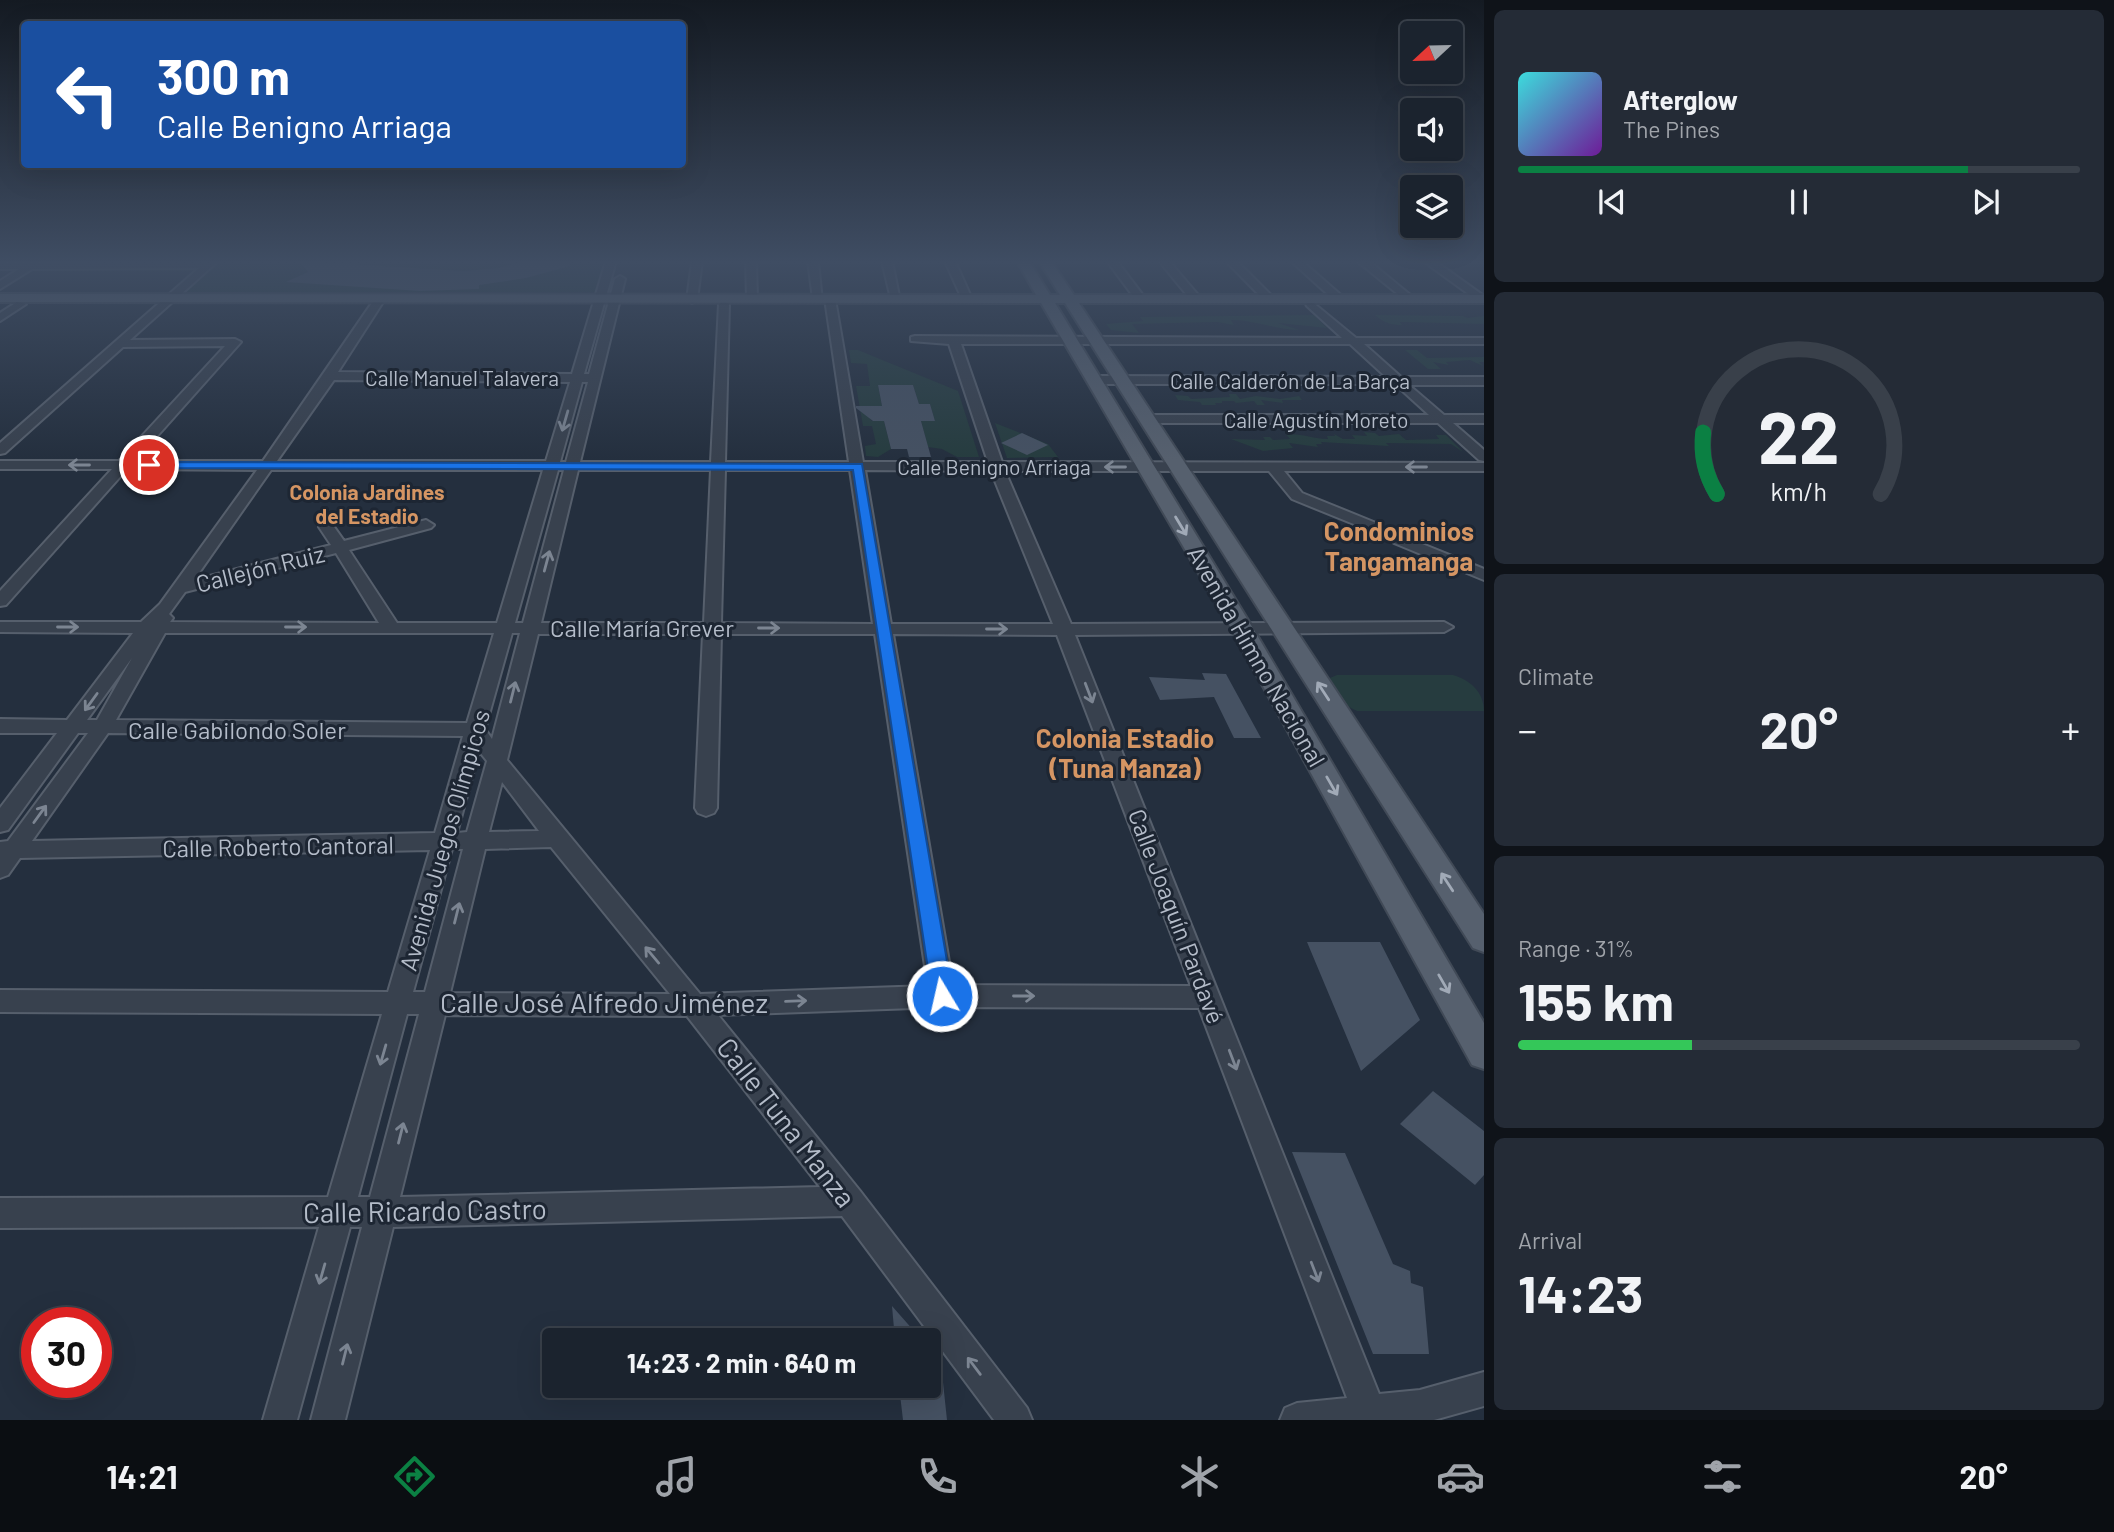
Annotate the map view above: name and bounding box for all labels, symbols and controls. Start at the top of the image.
north arrow [1400,21,1463,84]
map controls [1400,21,1463,238]
text: 300 m [157,46,290,105]
icon: left [42,49,133,140]
text: Afterglow [1623,84,1738,115]
button: sound [1400,98,1463,161]
text: Calle Benigno Arriaga [157,106,452,144]
text: The Pines [1623,115,1720,143]
button: layers [1400,175,1463,238]
icon: previous [1593,183,1631,221]
icon: pause [1780,183,1818,221]
icon: next [1967,183,2005,221]
street label: Calle Manuel Talavera [365,365,559,390]
street label: Calle Calderón de La Barça [1170,368,1410,393]
text: 22 [1758,391,1840,479]
street label: Calle Agustín Moreto [1224,407,1408,432]
one-way arrow [558,409,571,432]
pin [119,435,179,495]
icon: arrive [130,446,168,484]
street label: Calle Benigno Arriaga [897,454,1091,479]
one-way arrow [68,458,91,472]
one-way arrow [1104,460,1127,474]
one-way arrow [1405,460,1428,474]
text: km/h [1771,476,1827,506]
district label: Colonia Jardines del Estadio [289,479,445,528]
one-way arrow [1174,515,1188,535]
district label: Condominios Tangamanga [1324,515,1474,576]
street label: Callejón Ruiz [193,538,327,598]
street label: Avenida Himno Nacional [1182,540,1332,772]
one-way arrow [541,550,554,573]
street label: Calle María Grever [550,613,734,642]
one-way arrow [56,620,79,634]
one-way arrow [284,620,307,634]
one-way arrow [757,621,780,635]
one-way arrow [985,622,1008,636]
text: Climate [1518,662,1594,690]
one-way arrow [507,681,520,704]
one-way arrow [1083,681,1096,703]
one-way arrow [1316,681,1330,701]
one-way arrow [84,693,99,711]
text: 20° [1760,697,1838,759]
street label: Avenida Juegos Olímpicos [393,706,495,974]
text: − [1518,706,1537,752]
text: + [2061,706,2080,752]
street label: Calle Gabilondo Soler [128,715,346,744]
district label: Colonia Estadio (Tuna Manza) [1036,722,1214,783]
one-way arrow [1325,776,1339,796]
one-way arrow [32,804,47,823]
street label: Calle Joaquín Pardavé [1123,805,1231,1027]
street label: Calle Roberto Cantoral [162,829,394,863]
one-way arrow [1440,872,1454,892]
one-way arrow [451,902,464,925]
text: Range · 31% [1518,934,1634,962]
one-way arrow [644,946,660,964]
position arrow [905,959,979,1033]
text: 155 km [1518,969,1674,1031]
one-way arrow [1438,974,1452,994]
street label: Calle José Alfredo Jiménez [440,985,768,1019]
one-way arrow [1012,989,1035,1003]
one-way arrow [785,995,808,1008]
street label: Calle Tuna Manza [710,1031,864,1213]
one-way arrow [376,1043,389,1066]
one-way arrow [1227,1049,1240,1071]
one-way arrow [395,1122,408,1145]
street label: Calle Ricardo Castro [303,1191,547,1229]
text: Arrival [1518,1226,1582,1254]
one-way arrow [1310,1261,1323,1283]
text: 14:23 [1518,1261,1643,1323]
one-way arrow [314,1263,327,1285]
speed limit sign: 30 [21,1307,112,1398]
one-way arrow [339,1343,352,1366]
text: 14:23 · 2 min · 640 m [627,1347,856,1378]
one-way arrow [966,1357,981,1375]
icon: directions [390,1452,439,1501]
icon: music [652,1452,701,1501]
icon: phone [913,1452,962,1501]
icon: climate [1175,1452,1224,1501]
icon: car [1436,1452,1485,1501]
icon: filters [1698,1452,1747,1501]
text: 14:21 [106,1457,178,1495]
text: 20° [1960,1457,2008,1495]

